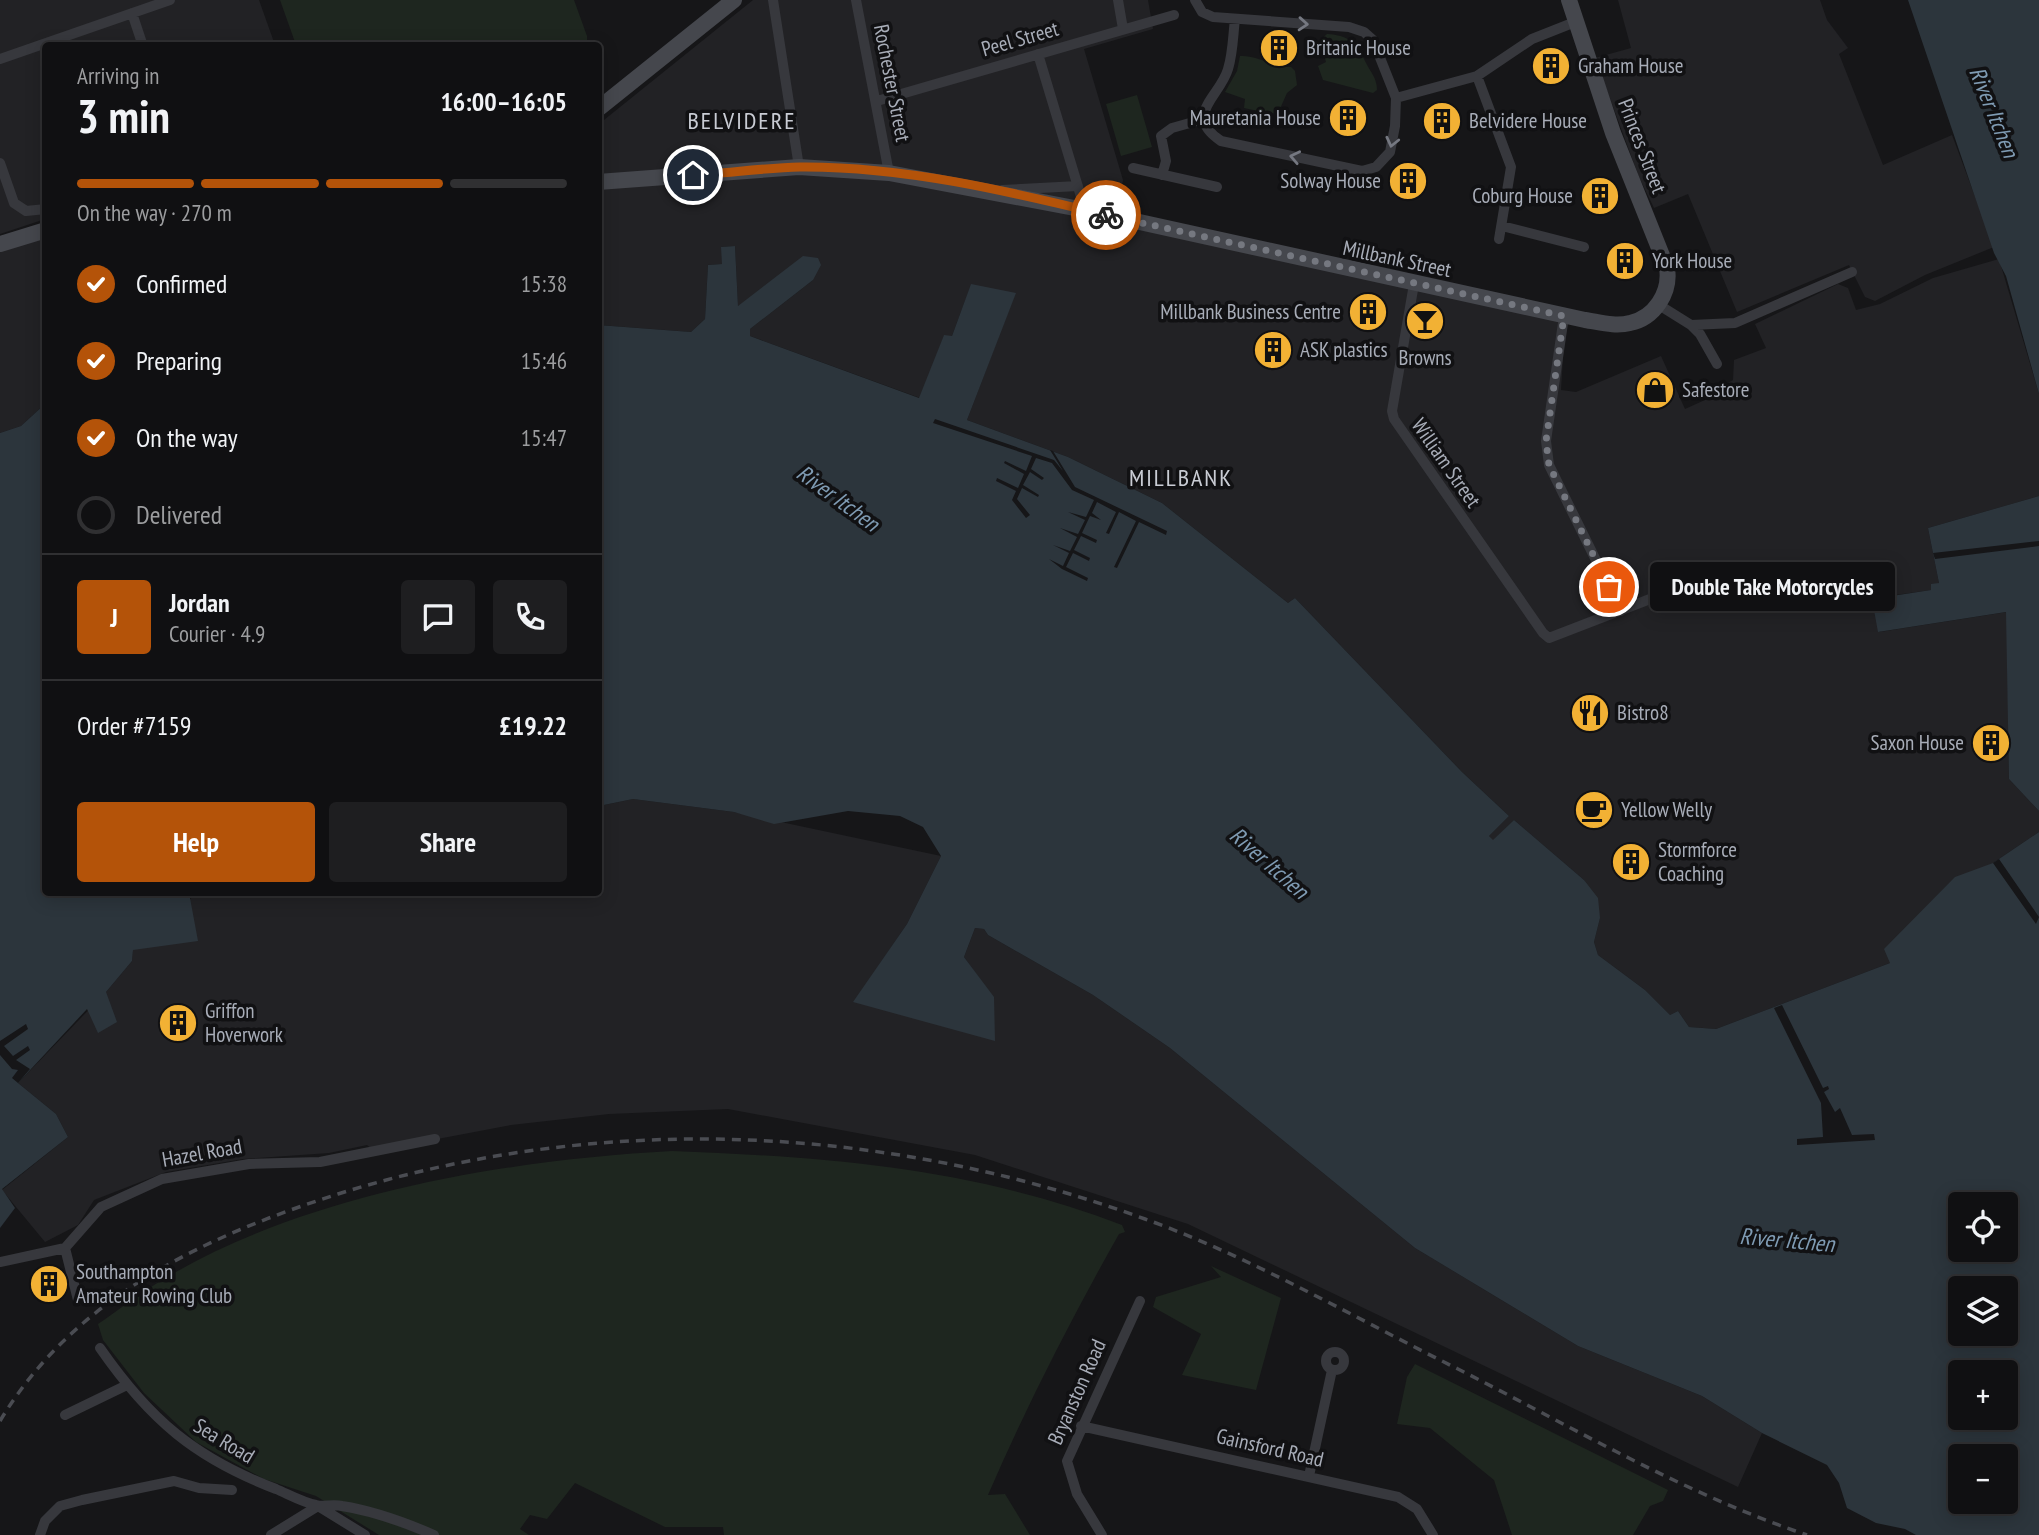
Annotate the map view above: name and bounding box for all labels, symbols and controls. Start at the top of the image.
street label: Peel Street [978,15,1062,62]
one-way arrow [1298,16,1309,31]
street label: Rochester Street [868,22,917,144]
building icon: Britanic House [1258,27,1300,69]
place label: Britanic House [1306,34,1411,61]
building icon: Graham House [1530,45,1572,87]
place label: Graham House [1578,52,1683,79]
text: Arriving in [77,61,159,90]
water label: River Itchen [1963,62,2026,163]
text: 16:00–16:05 [440,85,567,118]
text: 3 min [77,86,170,146]
street label: Princes Street [1612,95,1673,197]
building icon: Mauretania House [1327,97,1369,139]
building icon: Belvidere House [1421,100,1463,142]
place label: Mauretania House [1190,104,1321,131]
district label: BELVIDERE [688,105,796,136]
place label: Belvidere House [1469,107,1587,134]
one-way arrow [1385,136,1400,148]
pin [663,145,723,205]
one-way arrow [1289,150,1301,165]
icon: home [674,156,712,194]
building icon: Solway House [1387,160,1429,202]
place label: Solway House [1280,167,1381,194]
building icon: Coburg House [1579,175,1621,217]
courier [1071,180,1141,250]
place label: Coburg House [1472,182,1573,209]
icon: bike [1087,196,1125,234]
text: On the way · 270 m [77,198,232,227]
street label: Millbank Street [1340,234,1454,283]
building icon: York House [1604,240,1646,282]
place label: York House [1652,247,1732,274]
icon: check [77,265,115,303]
text: Confirmed [136,267,227,300]
text: 15:38 [521,269,567,298]
building icon: Millbank Business Centre [1347,291,1389,333]
place label: Millbank Business Centre [1160,298,1341,325]
bar icon: Browns [1404,300,1446,342]
building icon: ASK plastics [1252,329,1294,371]
place label: ASK plastics [1300,336,1388,363]
icon: check [77,342,115,380]
text: Preparing [136,344,222,377]
place label: Browns [1398,344,1452,371]
text: 15:46 [521,346,567,375]
shop icon: Safestore [1634,369,1676,411]
place label: Safestore [1682,376,1750,403]
street label: William Street [1406,413,1487,513]
icon: check [77,419,115,457]
text: On the way [136,421,238,454]
text: 15:47 [521,423,567,452]
water label: River Itchen [791,458,887,538]
district label: MILLBANK [1129,462,1233,493]
text: Delivered [136,498,222,531]
pin [1579,557,1639,617]
callout: Double Take Motorcycles [1651,562,1896,612]
icon: bag [1590,568,1628,606]
text: Double Take Motorcycles [1671,572,1874,601]
button: chat [401,580,475,654]
button: phone [493,580,567,654]
text: Jordan [169,586,230,619]
text: J [110,601,118,634]
text: Courier · 4.9 [169,619,265,648]
restaurant icon: Bistro8 [1569,692,1611,734]
place label: Bistro8 [1617,699,1669,726]
text: Order #7159 [77,709,192,742]
text: £19.22 [499,709,567,742]
building icon: Saxon House [1970,722,2012,764]
place label: Saxon House [1870,729,1964,756]
cafe icon: Yellow Welly [1573,789,1615,831]
place label: Yellow Welly [1621,796,1712,823]
button: Help [77,802,315,882]
button: Share [329,802,567,882]
water label: River Itchen [1224,821,1316,906]
place label: Stormforce Coaching [1658,836,1737,887]
building icon: Stormforce Coaching [1610,841,1652,883]
place label: Griffon Hoverwork [205,997,283,1048]
building icon: Griffon Hoverwork [157,1002,199,1044]
street label: Hazel Road [160,1132,244,1173]
map controls [1948,1192,2018,1514]
button: locate [1948,1192,2018,1262]
water label: River Itchen [1738,1221,1838,1258]
place label: Southampton Amateur Rowing Club [76,1258,232,1309]
building icon: Southampton Amateur Rowing Club [28,1263,70,1305]
button: layers [1948,1276,2018,1346]
street label: Bryanston Road [1041,1335,1112,1449]
button: + [1948,1360,2018,1430]
street label: Sea Road [189,1412,260,1469]
street label: Gainsford Road [1214,1422,1326,1473]
button: − [1948,1444,2018,1514]

